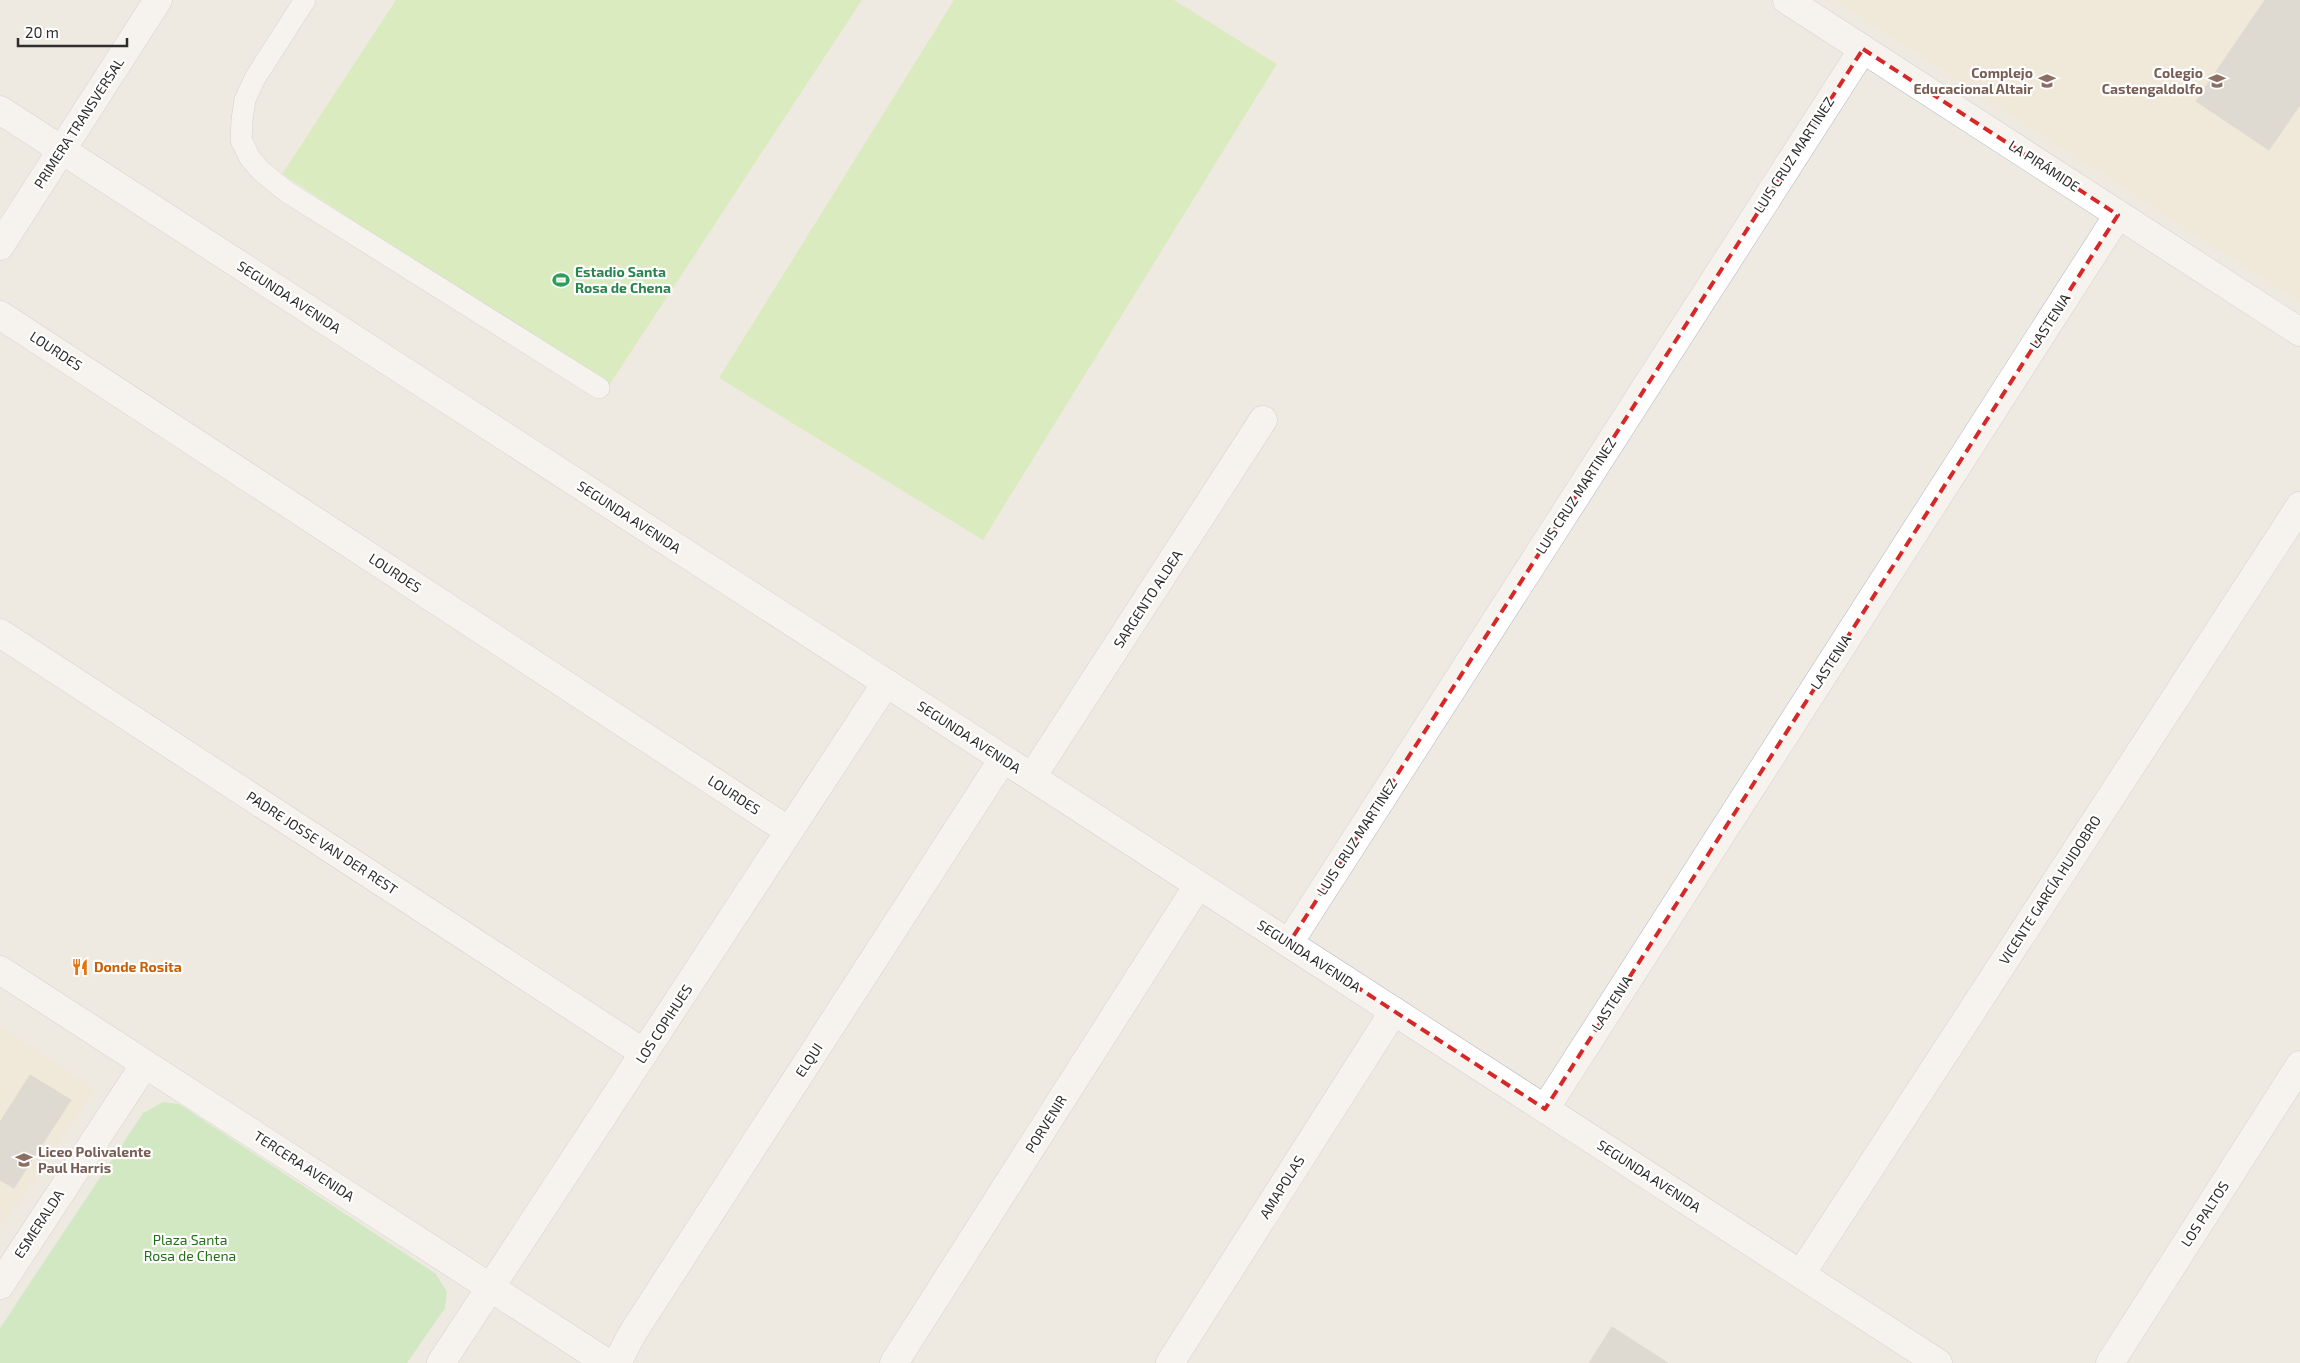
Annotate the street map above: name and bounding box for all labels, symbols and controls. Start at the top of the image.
scale bar [18,15,126,47]
text: 20 m [25,23,59,41]
street label: PRIMERA TRANSVERSAL [30,54,127,191]
place label: Complejo Educacional Altair [1913,64,2033,97]
place label: Colegio Castengaldolfo [2102,64,2203,97]
school or university icon: Complejo Educacional Altair [2037,71,2057,91]
school or university icon: Colegio Castengaldolfo [2207,71,2227,91]
street label: LUIS CRUZ MARTINEZ [1750,93,1837,216]
street label: LA PIRÁMIDE [2006,136,2083,195]
street label: SEGUNDA AVENIDA [234,257,344,337]
place label: Estadio Santa Rosa de Chena [575,263,671,296]
sports icon: Estadio Santa Rosa de Chena [551,270,571,290]
street label: LASTENIA [2026,290,2074,351]
street label: LOURDES [27,327,86,374]
street label: LUIS CRUZ MARTINEZ [1532,434,1619,557]
street label: SEGUNDA AVENIDA [574,477,684,557]
street label: SARGENTO ALDEA [1110,546,1186,651]
street label: LOURDES [366,549,425,596]
street label: LASTENIA [1807,631,1855,692]
street label: SEGUNDA AVENIDA [914,697,1024,777]
street label: LOURDES [705,771,764,818]
street label: LUIS CRUZ MARTINEZ [1313,775,1400,898]
street label: PADRE JOSSE VAN DER REST [244,787,401,898]
street label: VICENTE GARCÍA HUIDOBRO [1995,812,2104,967]
street label: SEGUNDA AVENIDA [1254,916,1364,996]
restaurant icon: Donde Rosita [70,957,90,977]
place label: Donde Rosita [94,958,182,975]
street label: LASTENIA [1588,972,1636,1033]
street label: LOS COPIHUES [632,981,696,1066]
street label: ELQUI [791,1040,826,1080]
street label: PORVENIR [1021,1091,1070,1156]
street label: TERCERA AVENIDA [251,1127,358,1205]
street label: SEGUNDA AVENIDA [1594,1136,1704,1216]
place label: Liceo Polivalente Paul Harris [38,1143,151,1176]
school or university icon: Liceo Polivalente Paul Harris [14,1150,34,1170]
street label: AMAPOLAS [1256,1152,1308,1221]
street label: LOS PALTOS [2177,1178,2232,1250]
street label: ESMERALDA [10,1186,67,1261]
park label: Plaza Santa Rosa de Chena [144,1231,236,1264]

